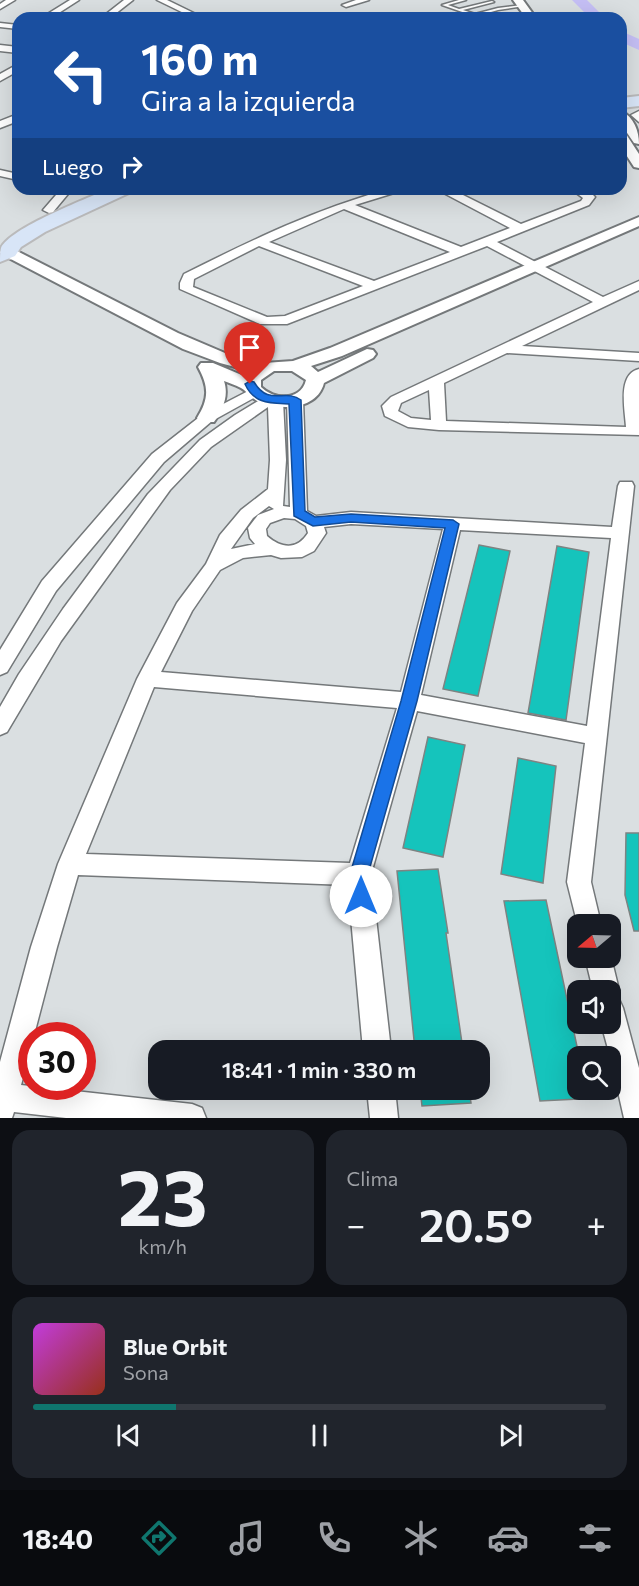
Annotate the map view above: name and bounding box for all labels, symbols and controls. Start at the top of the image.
text: 160 m [141,32,259,84]
icon: left [42,36,120,114]
text: Gira a la izquierda [141,84,355,117]
icon: right [115,150,148,183]
text: Luego [42,153,103,180]
pin [224,322,275,384]
icon: arrive [233,331,266,364]
position arrow [329,864,393,928]
north arrow [567,914,621,968]
map controls [567,914,621,1100]
button: sound [567,980,621,1034]
speed limit sign: 30 [18,1022,96,1100]
button: search [567,1046,621,1100]
text: 18:41 · 1 min · 330 m [222,1056,416,1083]
text: 23 [118,1147,208,1242]
text: Clima [347,1166,398,1190]
text: 20.5° [419,1196,533,1251]
text: − [347,1203,365,1244]
text: + [587,1203,606,1244]
text: km/h [138,1234,187,1258]
text: Blue Orbit [123,1333,227,1360]
text: Sona [123,1360,169,1384]
icon: previous [112,1419,145,1452]
icon: pause [303,1419,336,1452]
icon: next [494,1419,527,1452]
icon: directions [138,1517,180,1559]
icon: music [226,1517,268,1559]
icon: phone [313,1517,355,1559]
icon: climate [400,1517,442,1559]
icon: car [487,1517,529,1559]
icon: filters [574,1517,616,1559]
text: 18:40 [23,1522,93,1555]

